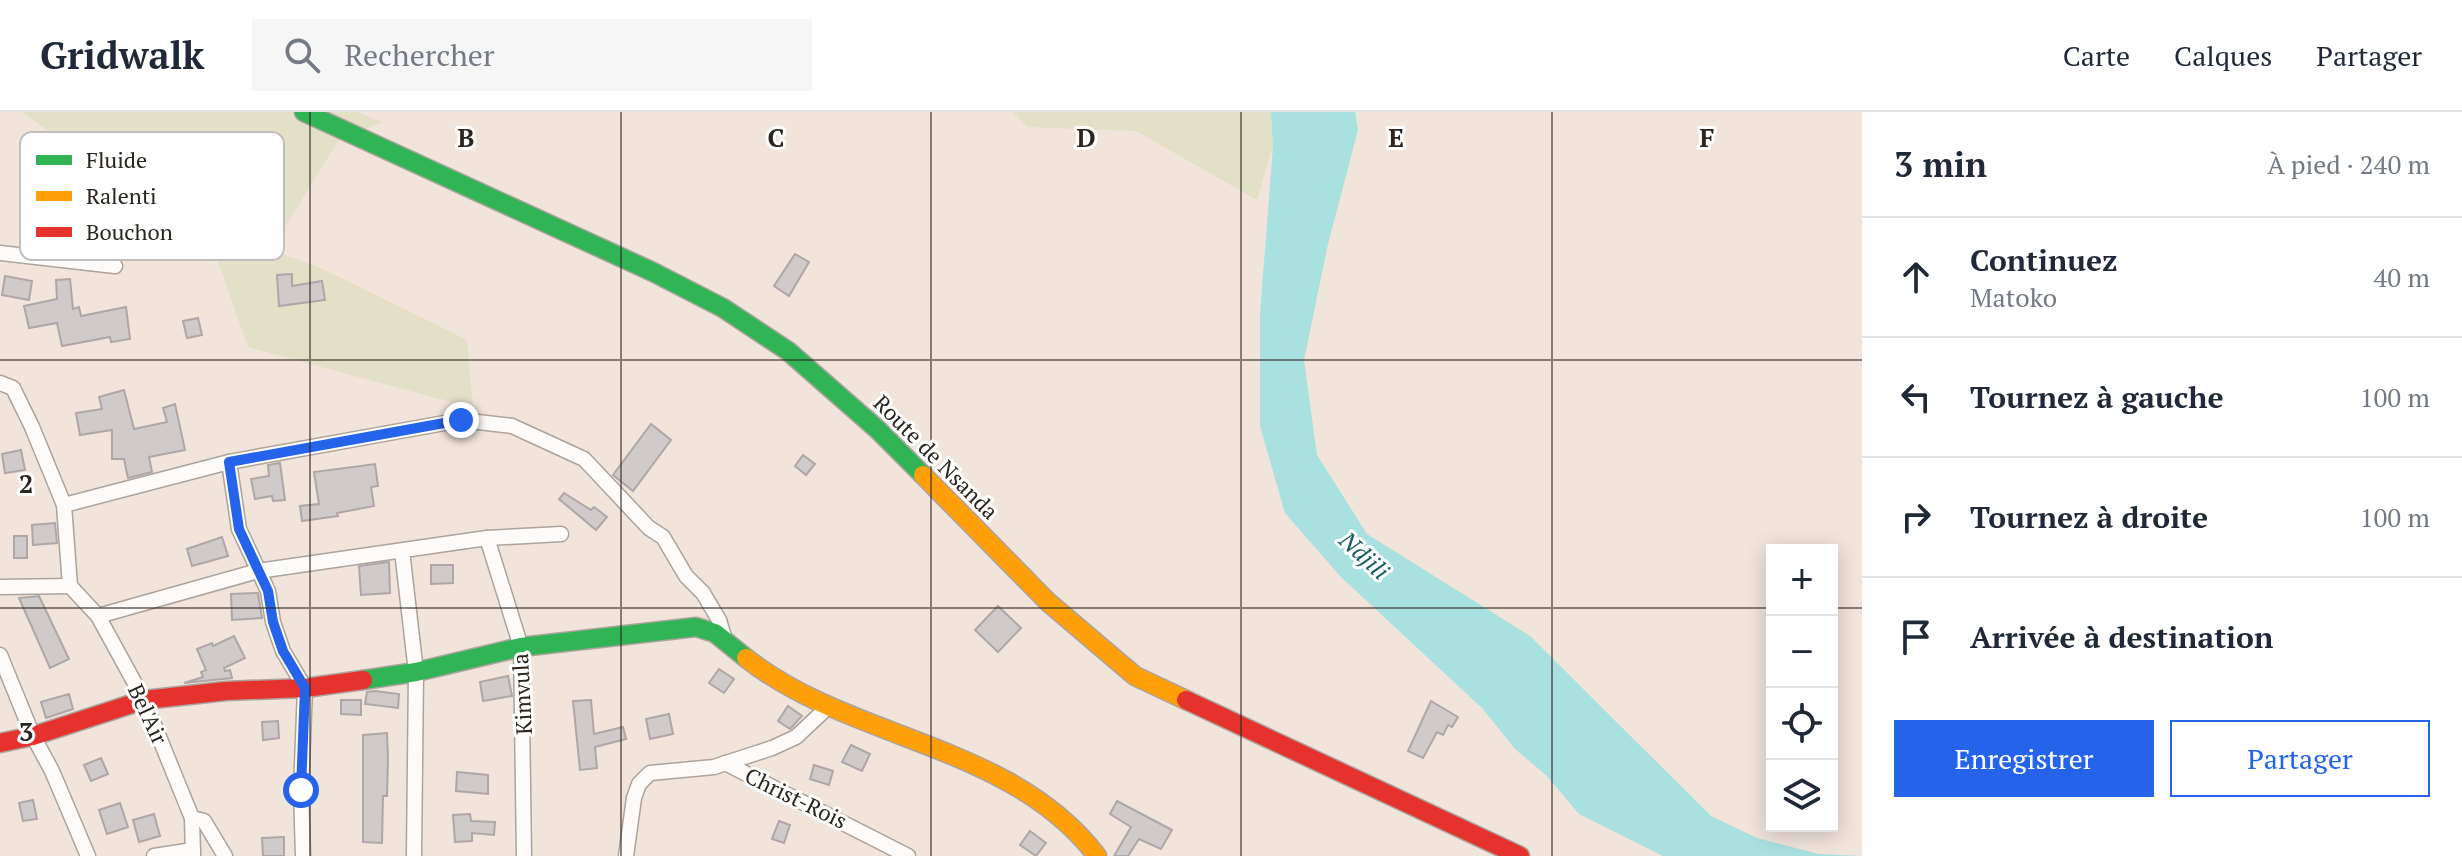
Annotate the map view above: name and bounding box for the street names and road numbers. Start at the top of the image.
street label: Route de Nsanda [868,388,1005,525]
street label: Kimvula [505,653,538,735]
street label: Bel'Air [122,679,175,749]
street label: Christ-Rois [740,760,852,835]

